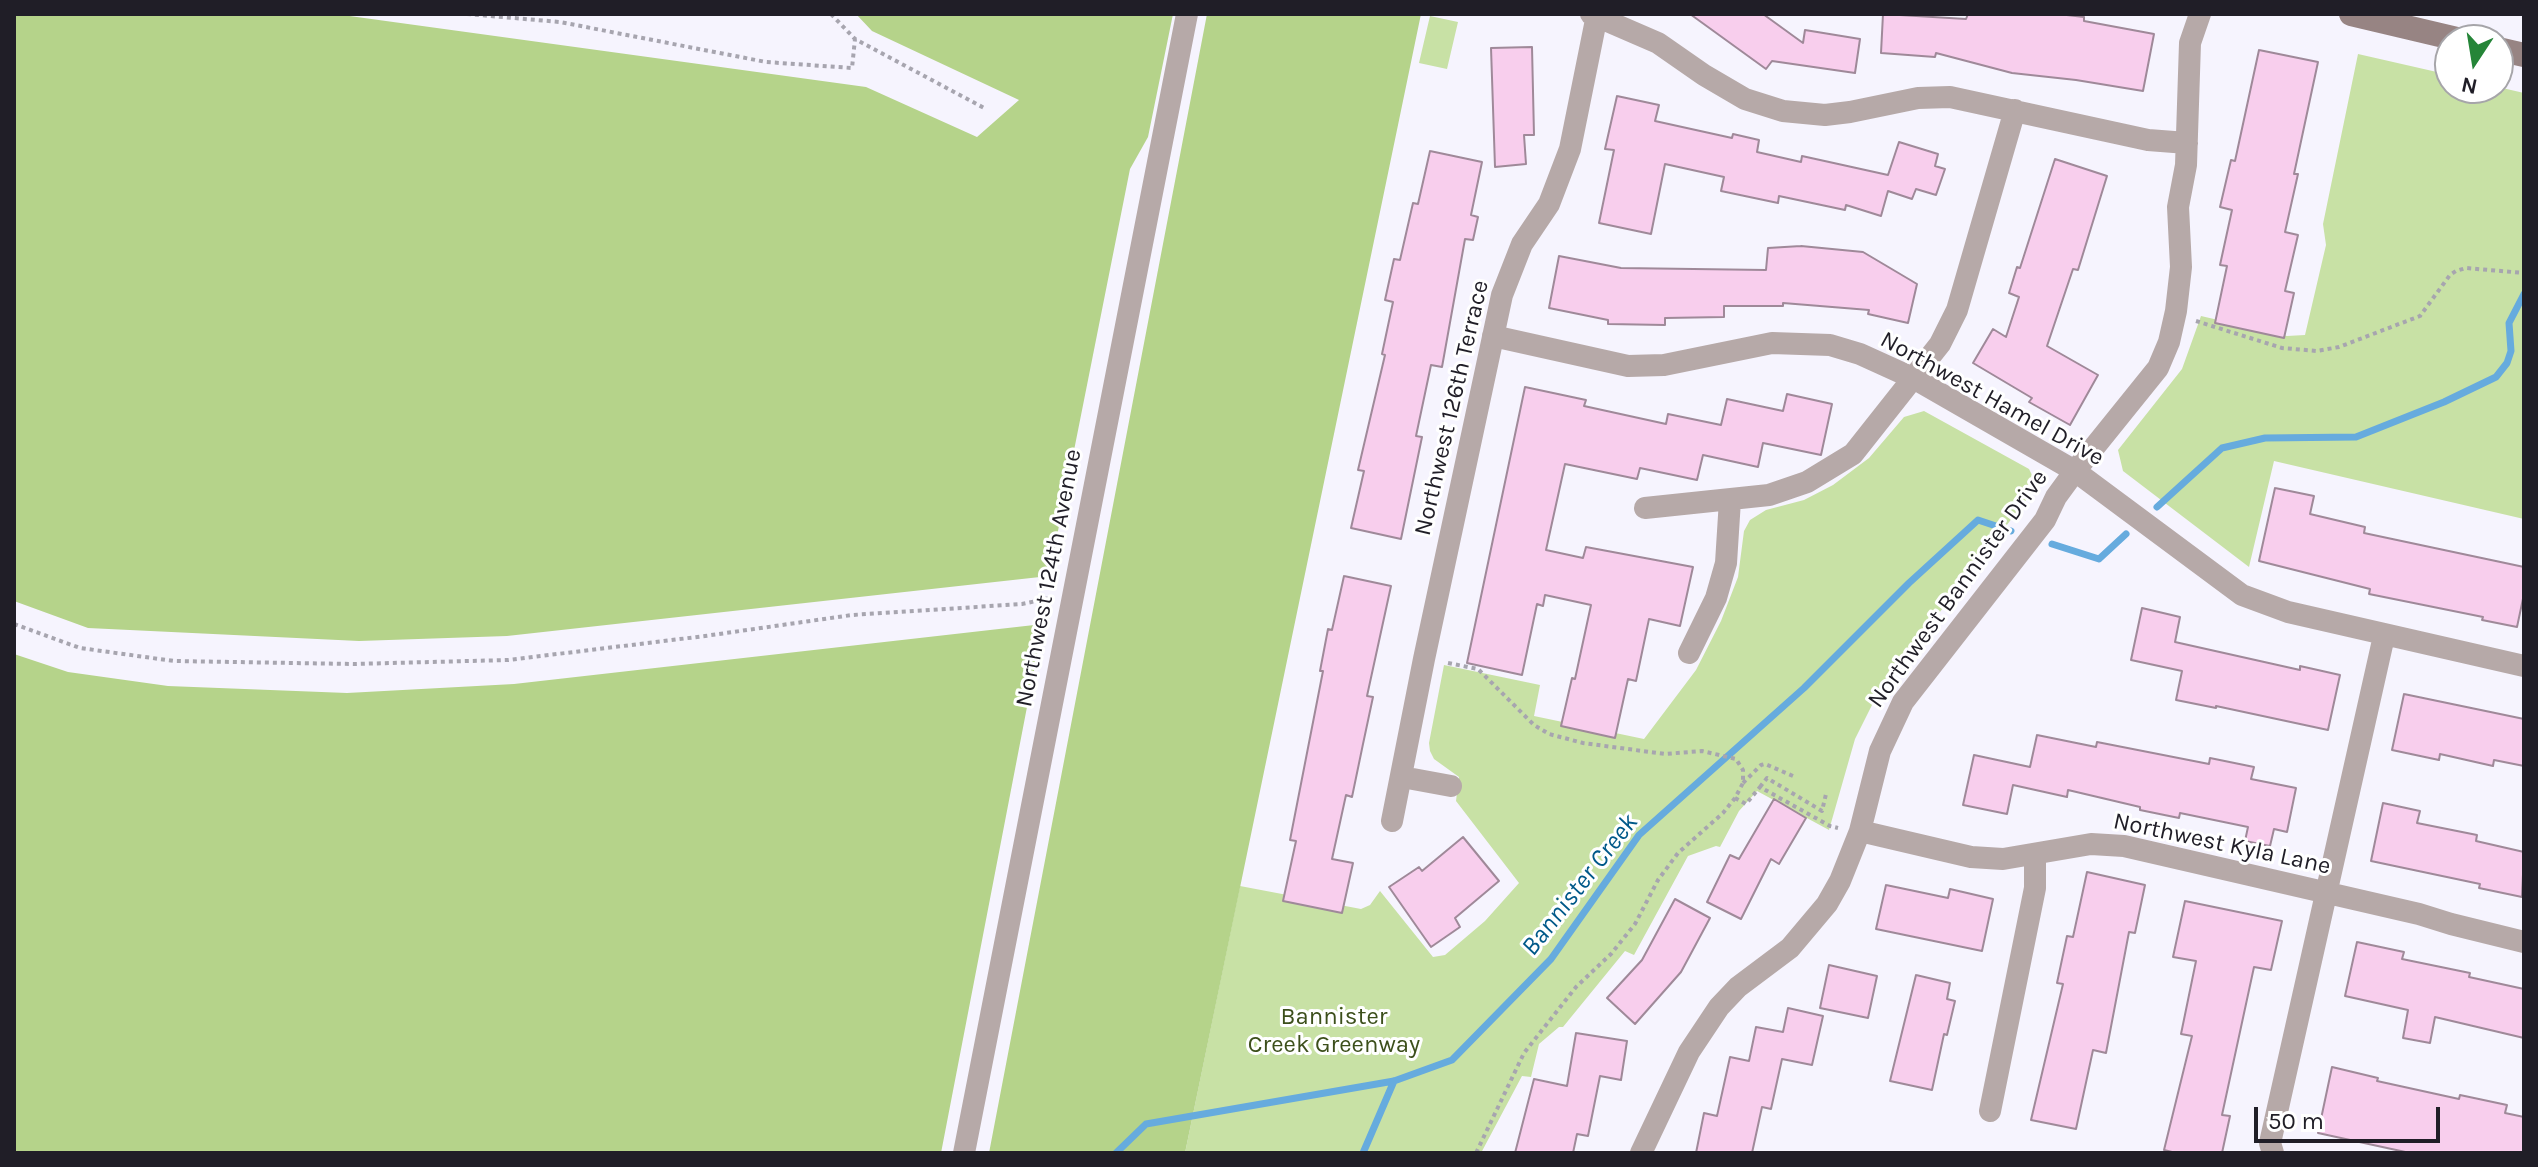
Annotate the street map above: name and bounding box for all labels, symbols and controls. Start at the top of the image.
north arrow [2434,24,2514,104]
text: N [2459,71,2480,100]
street label: Northwest 126th Terrace [1409,277,1495,539]
street label: Northwest Hamel Drive [1875,325,2109,473]
street label: Northwest 124th Avenue [1010,447,1088,709]
street label: Northwest Bannister Drive [1862,464,2054,714]
street label: Northwest Kyla Lane [2111,807,2333,881]
water label: Bannister Creek [1515,808,1645,962]
park label: Bannister Creek Greenway [1248,1003,1420,1059]
scale bar [2258,1091,2444,1141]
text: 50 m [2268,1107,2324,1135]

